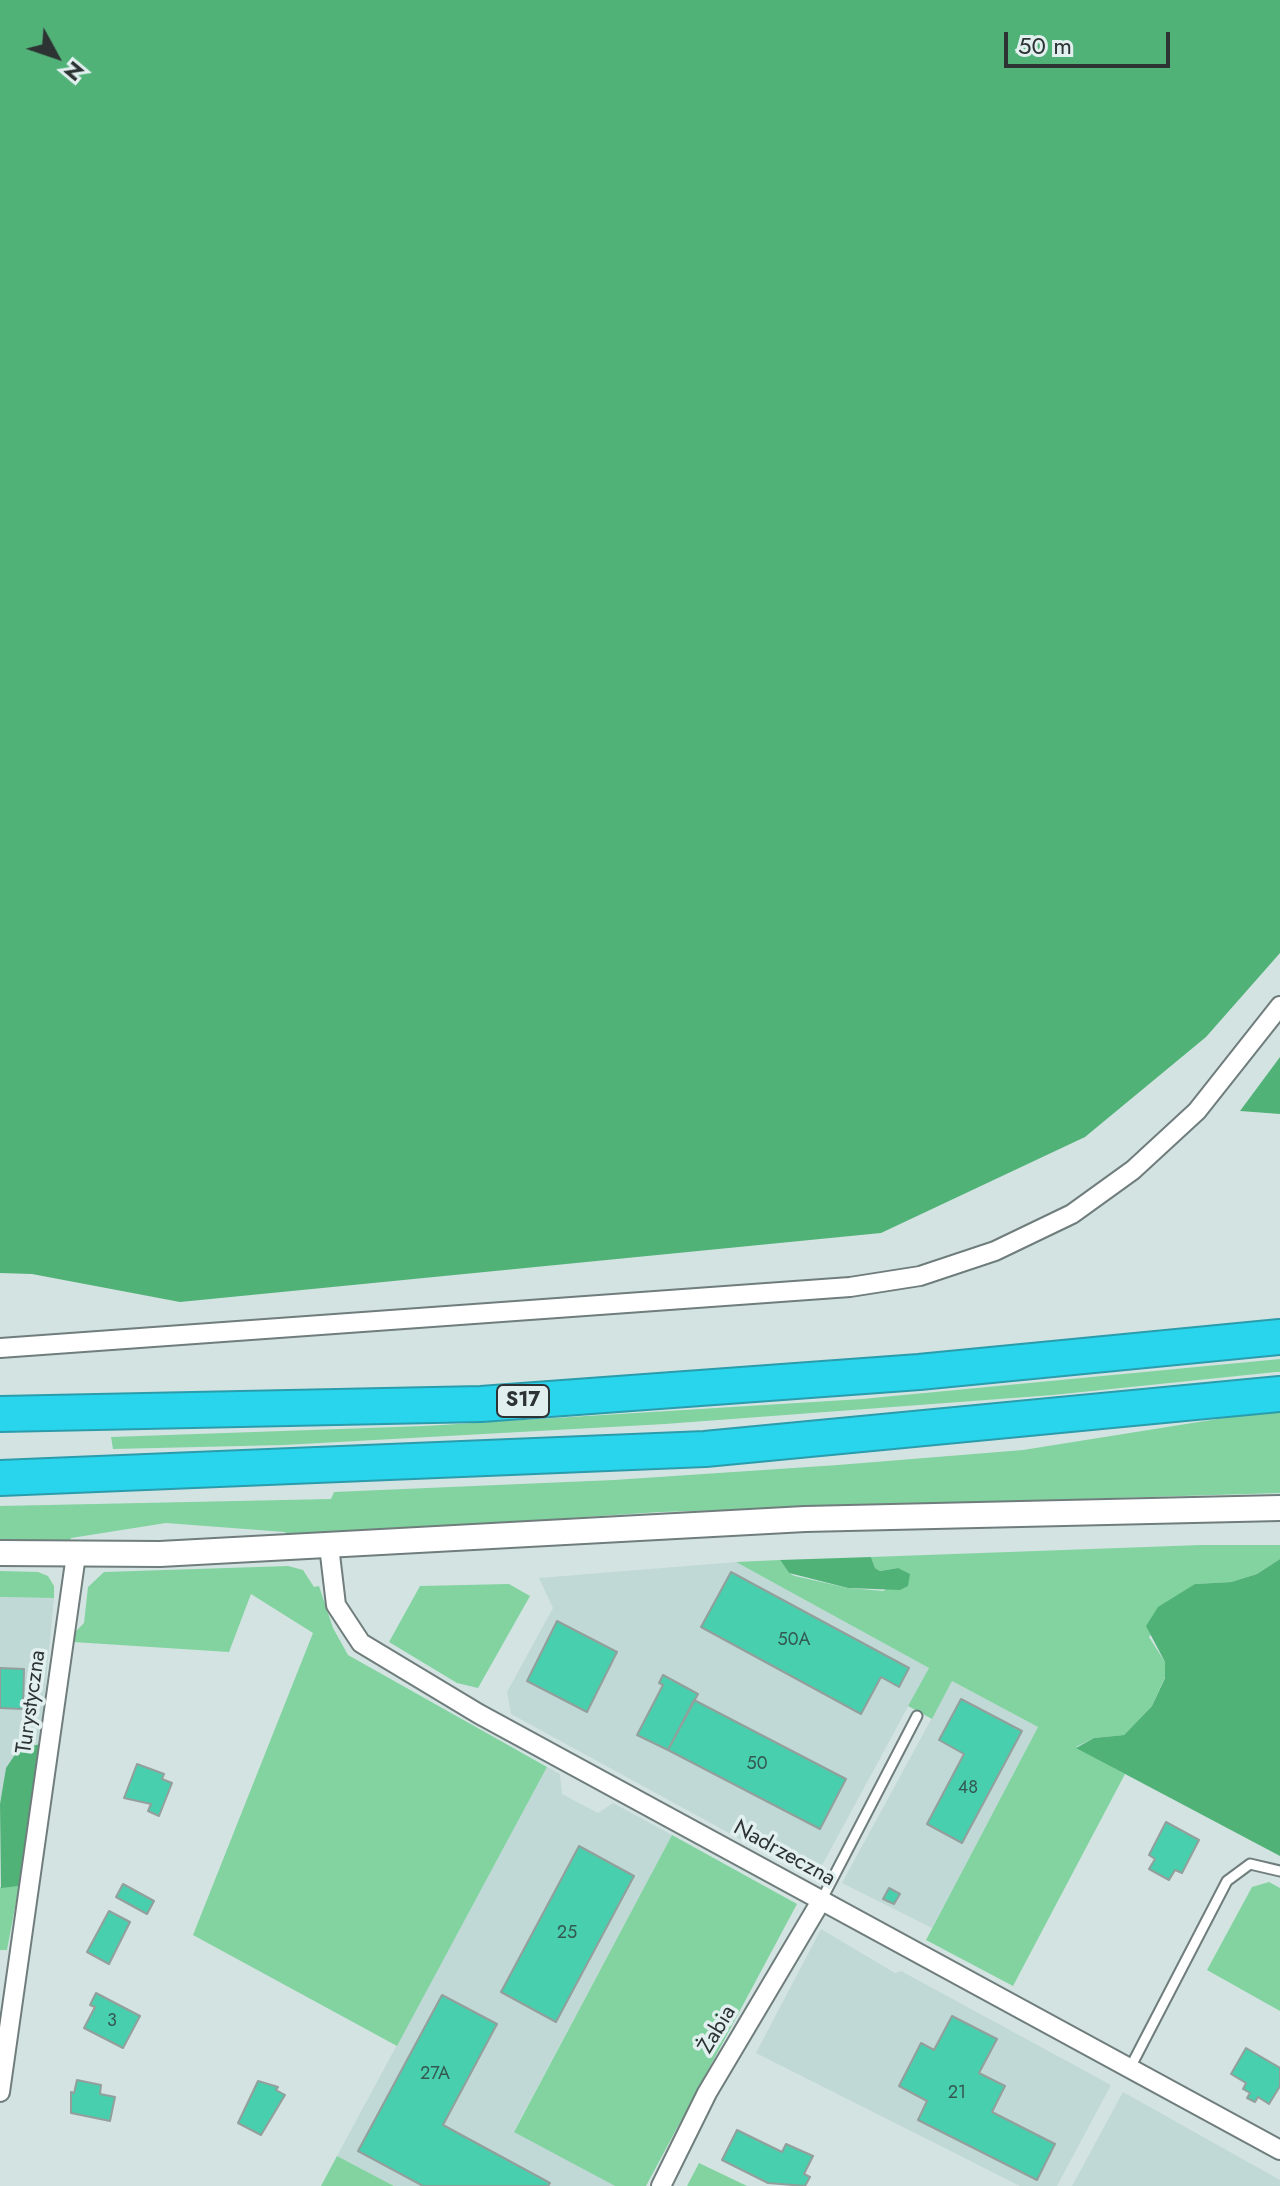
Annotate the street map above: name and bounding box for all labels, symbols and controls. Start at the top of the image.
north arrow [16,16,96,96]
scale bar [1008,16,1174,66]
text: 50 m [1018,28,1072,63]
text: N [57,54,92,88]
road number: S17 [497,1385,549,1417]
house number: 50A [778,1630,810,1652]
street label: Turystyczna [12,1649,52,1755]
house number: 50 [747,1754,767,1776]
house number: 48 [958,1778,978,1800]
street label: Nadrzeczna [729,1815,839,1893]
house number: 25 [557,1923,577,1945]
street label: Żabia [693,2001,743,2059]
house number: 3 [107,2011,117,2033]
house number: 27A [420,2064,450,2086]
house number: 21 [948,2083,966,2105]

